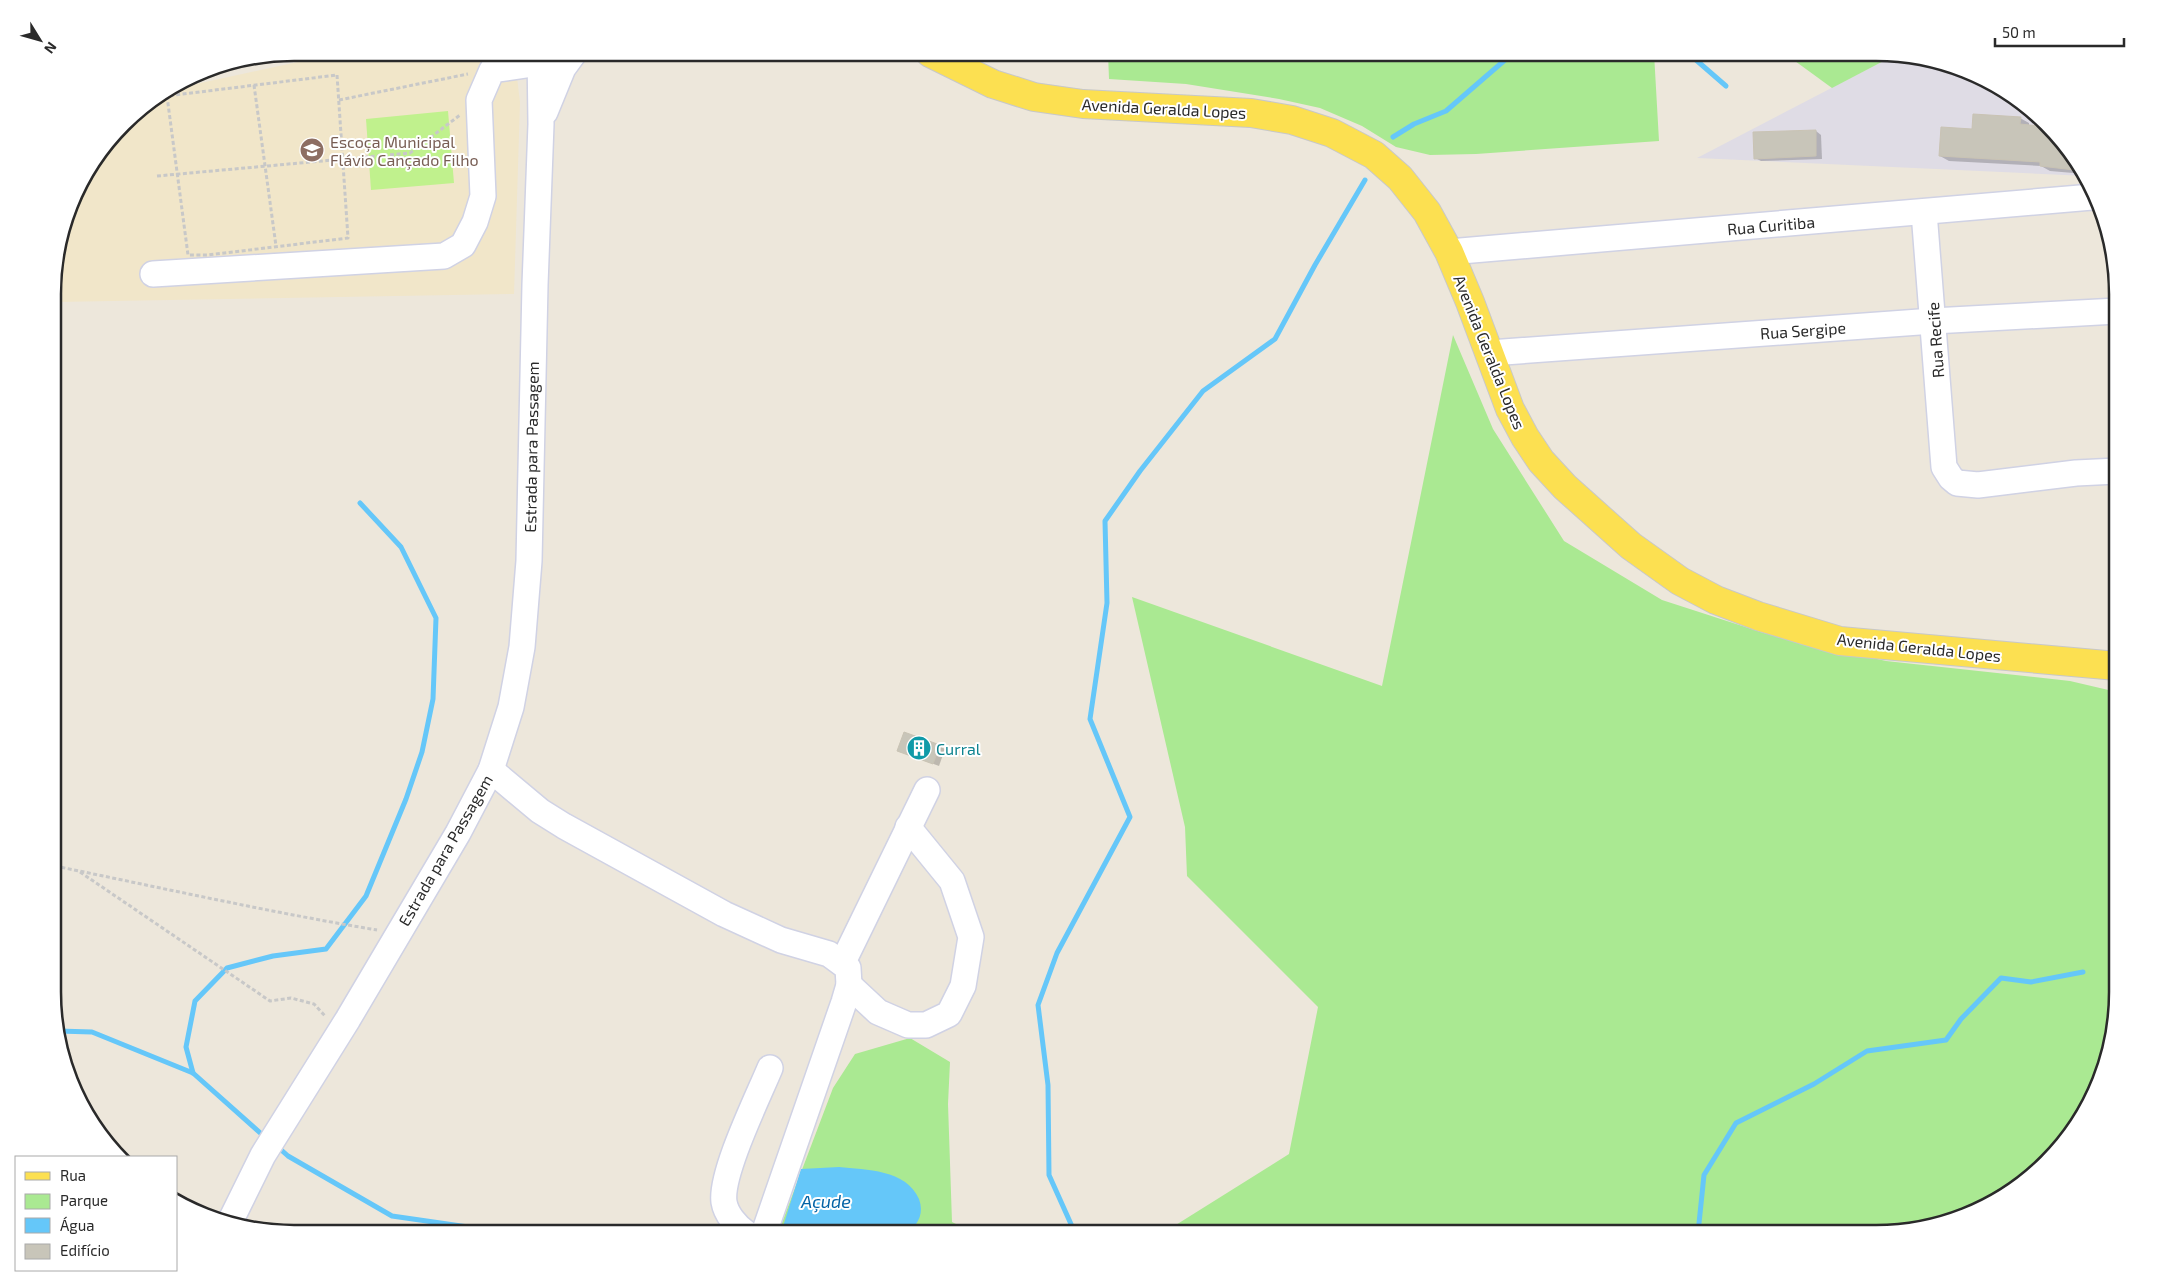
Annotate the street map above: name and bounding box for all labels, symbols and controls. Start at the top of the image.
north arrow [15,15,65,65]
scale bar [1995,15,2124,47]
text: 50 m [2002,23,2036,41]
text: N [41,39,61,57]
street label: Avenida Geralda Lopes [1081,94,1247,122]
place label: Escoça Municipal Flávio Cançado Filho [330,132,479,170]
school or university icon: Escoça Municipal Flávio Cançado Filho [299,137,325,163]
street label: Rua Curitiba [1726,212,1816,238]
street label: Avenida Geralda Lopes [1450,272,1530,432]
street label: Rua Recife [1923,301,1947,379]
street label: Rua Sergipe [1759,318,1847,342]
street label: Estrada para Passagem [520,361,542,533]
street label: Avenida Geralda Lopes [1836,629,2002,665]
building icon: Curral [906,735,932,761]
place label: Curral [936,739,981,758]
street label: Estrada para Passagem [394,771,496,929]
legend [15,1156,178,1271]
text: Rua [60,1166,86,1184]
water label: Açude [800,1190,851,1213]
text: Parque [60,1191,108,1209]
text: Água [60,1216,95,1234]
text: Edifício [60,1241,110,1259]

